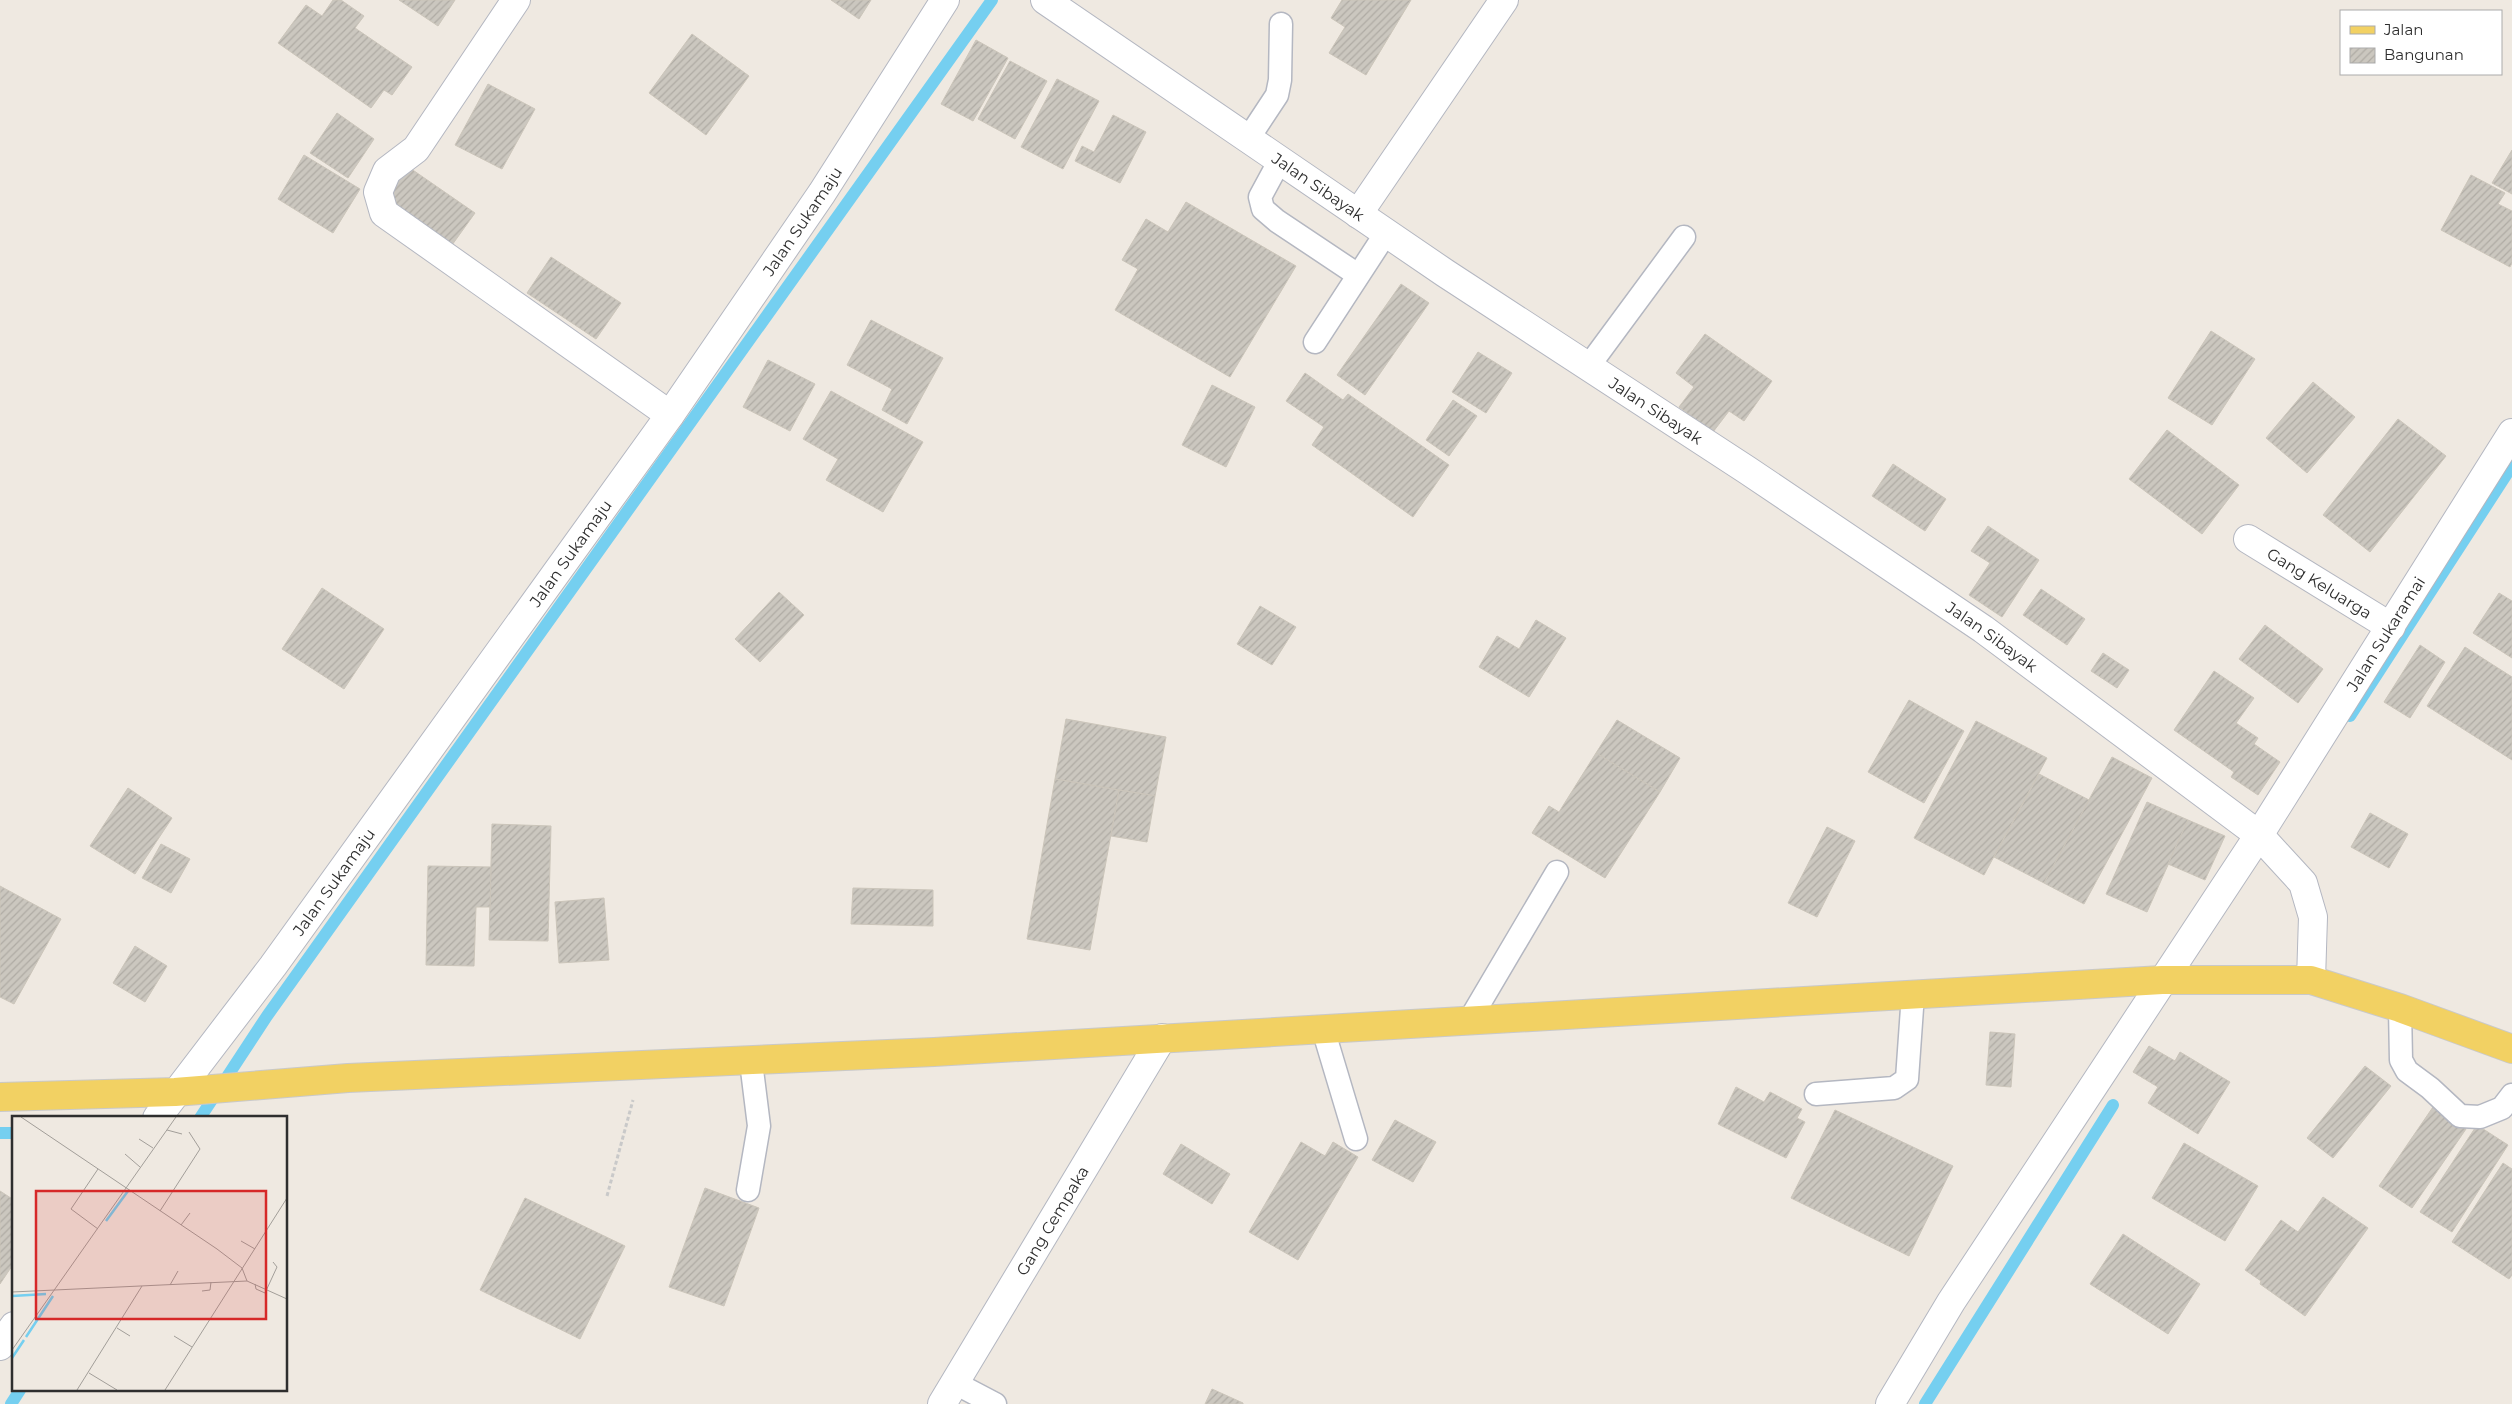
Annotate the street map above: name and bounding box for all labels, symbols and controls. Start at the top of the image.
legend [2340,10,2502,75]
text: Jalan [2383,20,2423,39]
text: Bangunan [2384,45,2464,64]
street label: Jalan Sibayak [1267,148,1368,225]
street label: Jalan Sukamaju [759,163,846,280]
street label: Jalan Sibayak [1604,373,1706,449]
street label: Jalan Sukamaju [525,496,616,612]
street label: Gang Keluarga [2263,544,2375,623]
street label: Jalan Sukaramai [2342,573,2429,696]
street label: Jalan Sibayak [1941,597,2041,676]
street label: Jalan Sukamaju [289,825,379,940]
inset map [12,1116,288,1392]
street label: Gang Cempaka [1012,1163,1093,1279]

